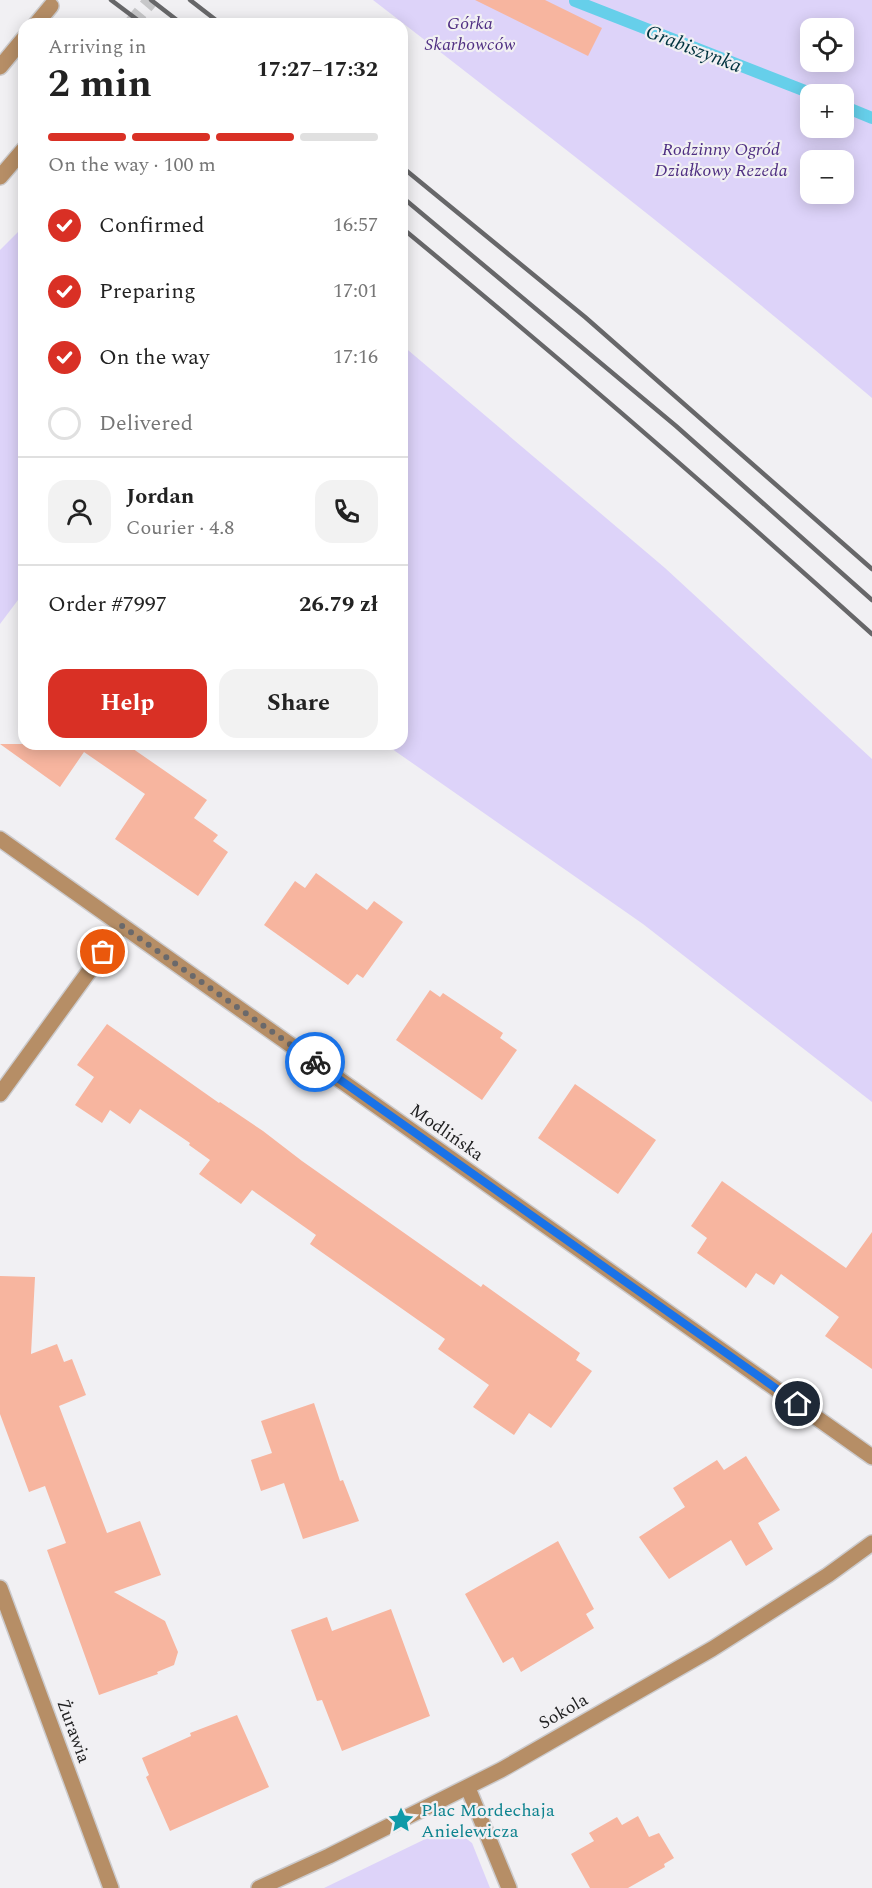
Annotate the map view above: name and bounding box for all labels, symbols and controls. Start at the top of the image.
park label: Górka Skarbowców [425,10,515,58]
water label: Grabiszynka [641,17,746,81]
map controls [800,18,854,204]
button: locate [800,18,854,72]
text: Arriving in [48,32,146,62]
text: 17:27–17:32 [256,53,378,86]
text: 2 min [48,55,152,114]
button: + [800,84,854,138]
park label: Rodzinny Ogród Działkowy Rezeda [654,136,788,184]
text: On the way · 100 m [48,150,216,180]
button: − [800,150,854,204]
icon: check [48,209,81,242]
text: Confirmed [99,209,205,242]
text: 16:57 [333,210,378,240]
icon: check [48,275,81,308]
text: Preparing [99,275,196,308]
text: 17:01 [333,276,378,306]
icon: check [48,341,81,374]
text: On the way [99,341,210,374]
text: 17:16 [333,342,378,372]
text: Delivered [99,407,193,440]
button: person [48,480,111,543]
text: Jordan [126,480,194,513]
button: phone [315,480,378,543]
text: Courier · 4.8 [126,513,234,543]
text: Order #7997 [48,588,167,621]
text: 26.79 zł [299,588,378,621]
button: Help [48,669,207,738]
button: Share [219,669,378,738]
pin [77,926,128,977]
icon: bag [86,935,119,968]
courier [285,1032,345,1092]
icon: bike [299,1046,332,1079]
street label: Modlińska [404,1097,489,1168]
pin [772,1378,823,1429]
icon: home [781,1387,814,1420]
street label: Sokola [533,1686,593,1736]
street label: Żurawia [50,1696,98,1767]
place label: Plac Mordechaja Anielewicza [421,1797,555,1845]
place icon: Plac Mordechaja Anielewicza [386,1805,416,1835]

